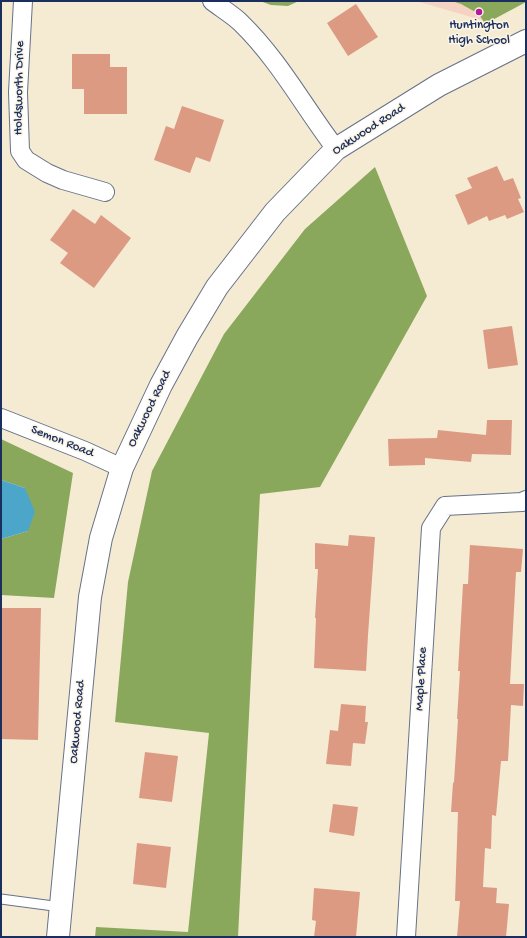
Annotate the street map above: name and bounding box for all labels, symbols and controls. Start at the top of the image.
marker: Huntington High School [474,7,484,17]
place label: Huntington High School [448,18,510,49]
street label: Holdsworth Drive [11,41,29,135]
street label: Oakwood Road [330,101,408,159]
street label: Oakwood Road [125,368,175,450]
street label: Semon Road [28,422,96,462]
street label: Maple Place [413,647,431,711]
street label: Oakwood Road [67,680,89,764]

